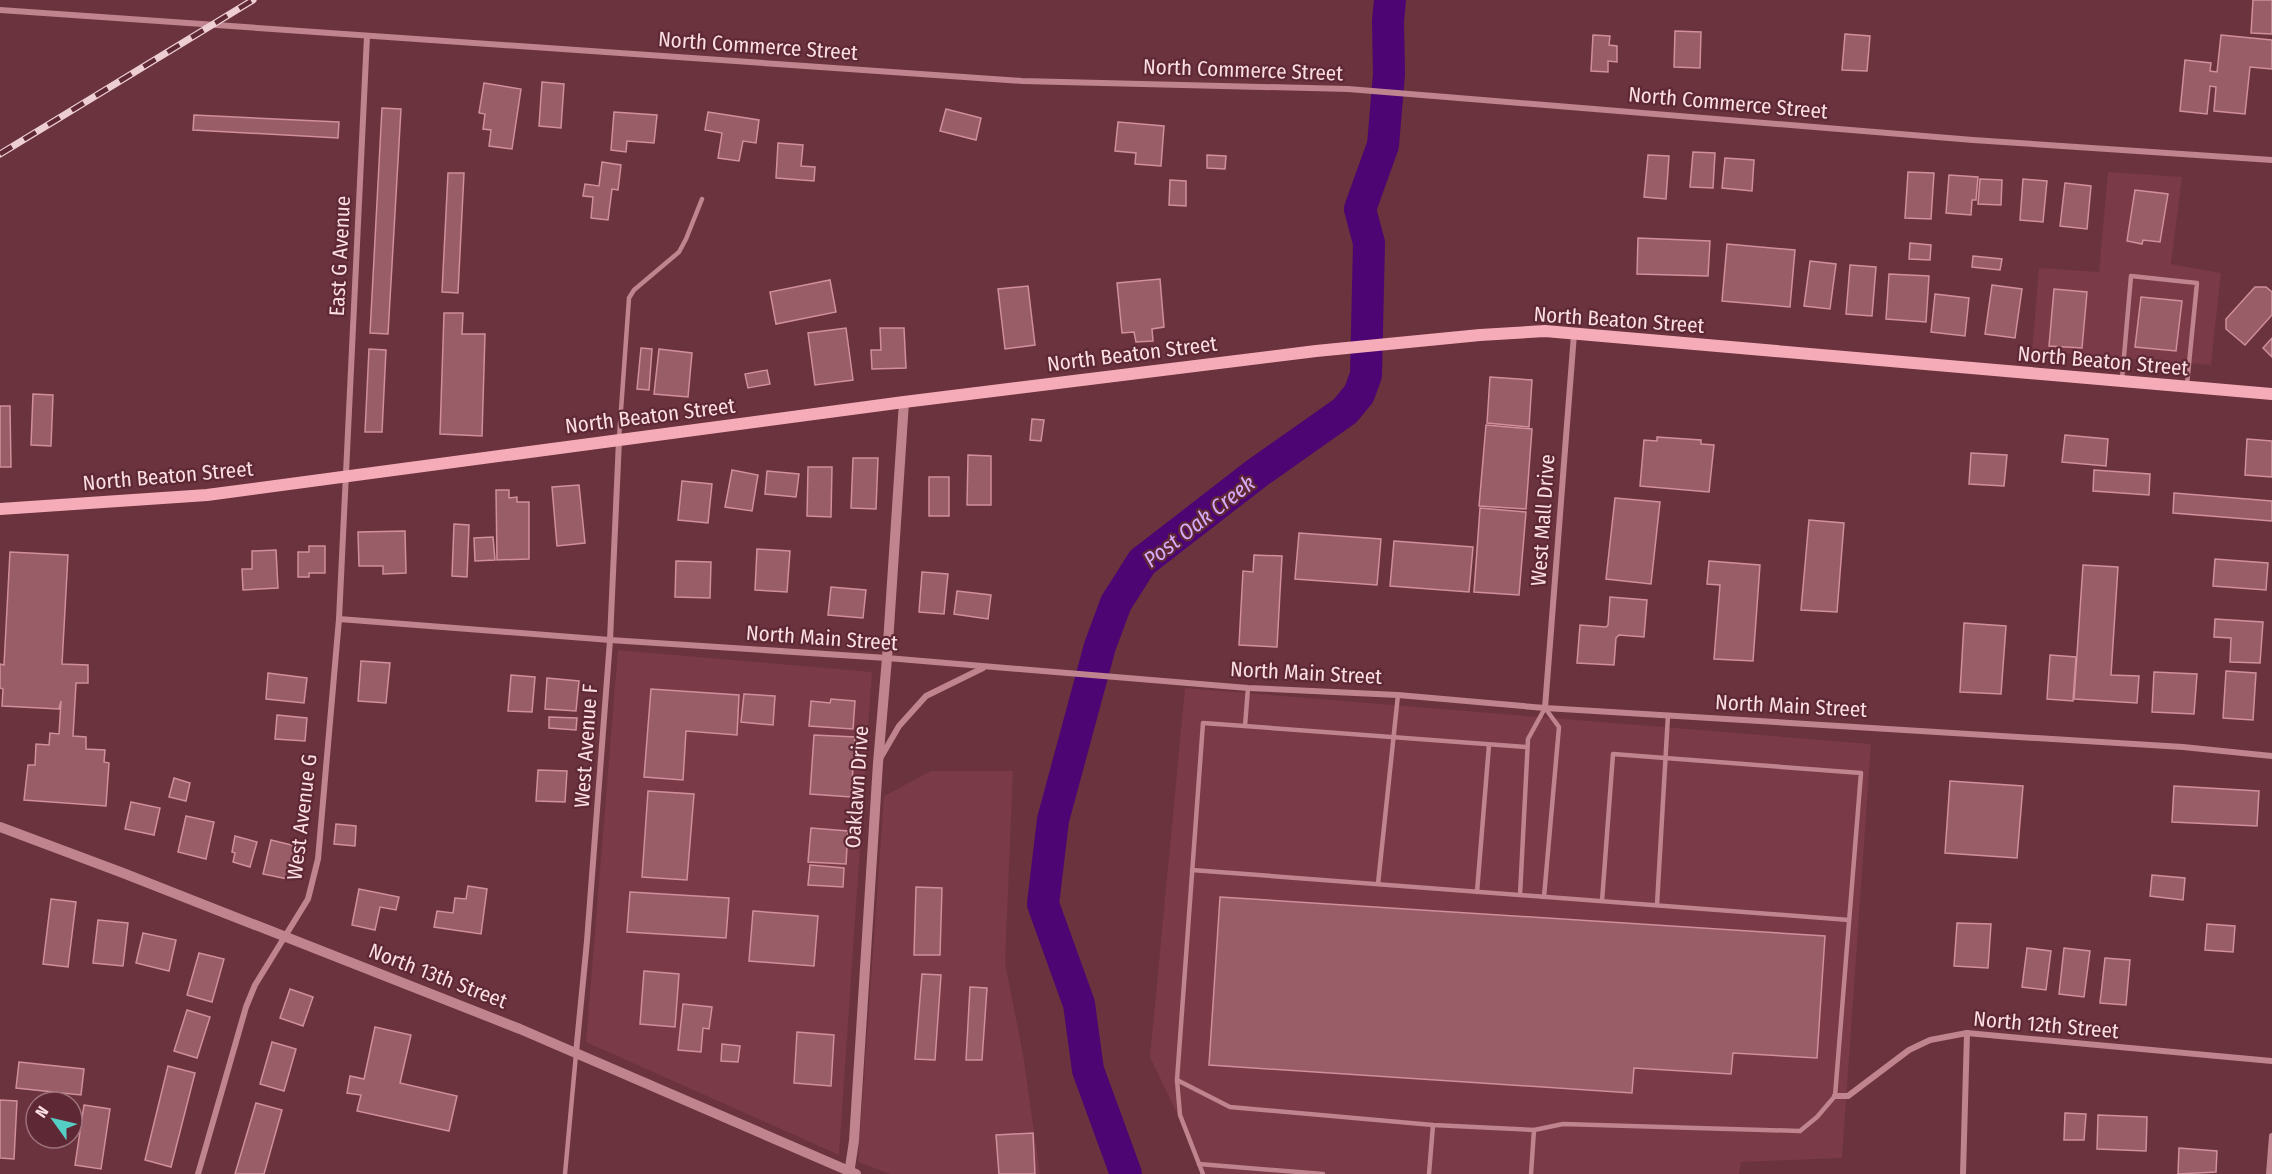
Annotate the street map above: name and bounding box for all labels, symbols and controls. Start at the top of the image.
street label: North Commerce Street [657,26,859,66]
street label: North Commerce Street [1142,54,1344,86]
street label: North Commerce Street [1627,81,1829,125]
street label: East G Avenue [324,195,356,317]
street label: North Beaton Street [1533,301,1705,339]
street label: North Beaton Street [1045,331,1219,377]
street label: North Beaton Street [2017,341,2190,381]
street label: North Beaton Street [563,393,737,439]
street label: West Mall Drive [1525,453,1561,587]
street label: North Beaton Street [82,456,255,496]
water label: Post Oak Creek [1138,469,1261,573]
street label: North Main Street [745,620,899,656]
street label: North Main Street [1229,656,1383,690]
street label: West Avenue F [569,683,603,809]
street label: North Main Street [1714,689,1868,723]
street label: Oaklawn Drive [840,725,874,849]
street label: West Avenue G [281,753,323,881]
street label: North 13th Street [365,938,511,1014]
street label: North 12th Street [1972,1006,2120,1044]
north arrow [24,1090,84,1150]
text: N [31,1103,53,1121]

